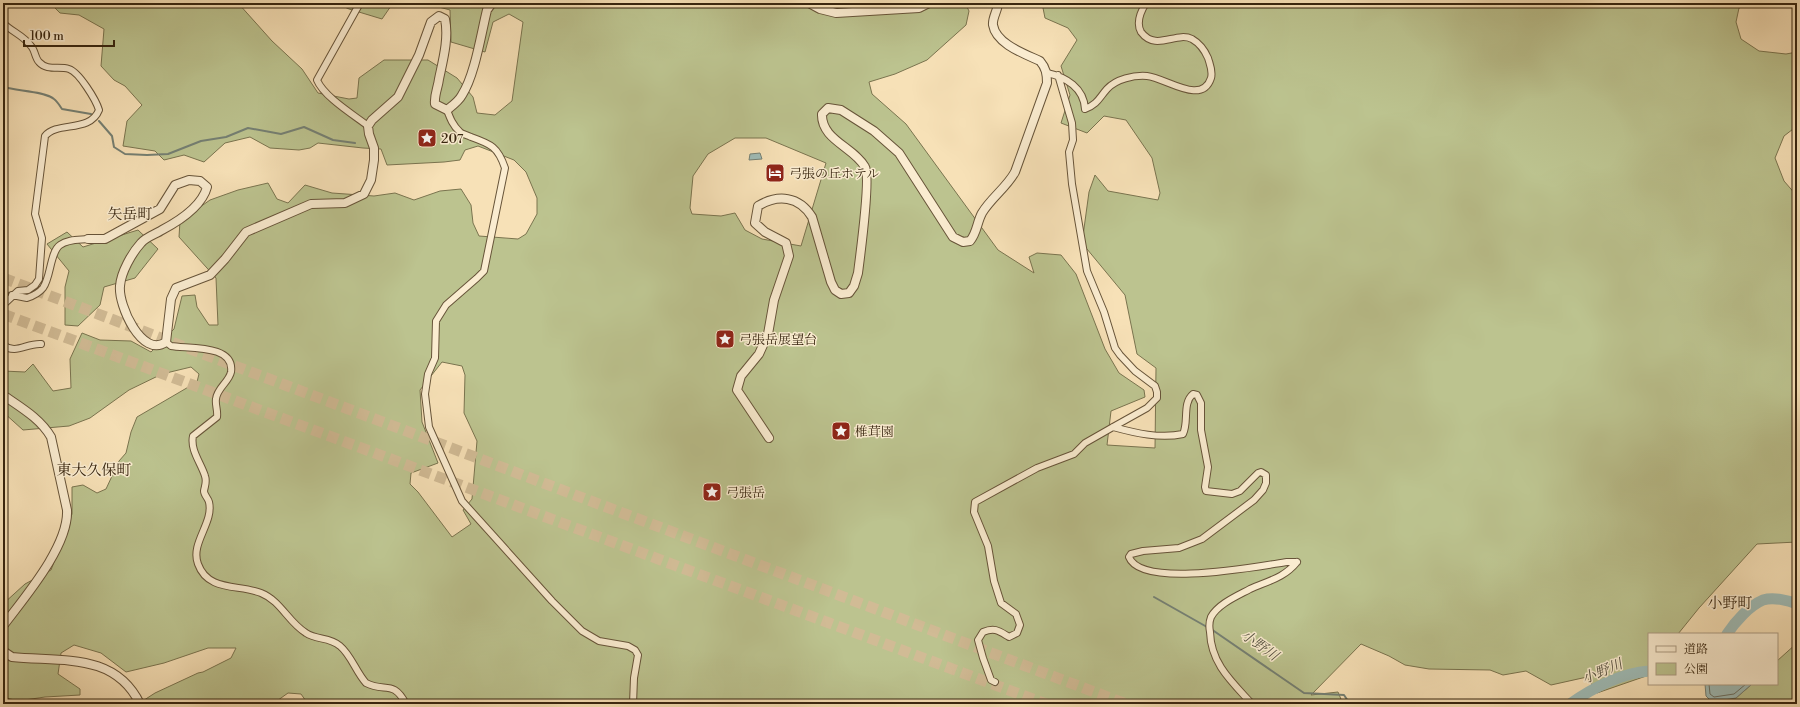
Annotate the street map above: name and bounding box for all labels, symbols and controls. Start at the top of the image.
scale bar [24,22,114,48]
text: 100 m [30,29,64,44]
place icon: 207 [416,127,438,149]
place label: 207 [441,131,464,147]
hotel icon: 弓張の丘ホテル [764,162,786,184]
place label: 弓張の丘ホテル [789,166,879,182]
district label: 矢岳町 [107,205,153,224]
place icon: 弓張岳展望台 [714,328,736,350]
place label: 弓張岳展望台 [739,332,817,348]
place icon: 椎茸園 [830,420,852,442]
place label: 椎茸園 [855,424,894,440]
district label: 東大久保町 [56,461,132,480]
place icon: 弓張岳 [701,481,723,503]
place label: 弓張岳 [726,485,765,501]
district label: 小野町 [1707,594,1753,613]
water label: 小野川 [1237,626,1283,666]
legend [1648,633,1778,685]
text: 道路 [1684,642,1708,657]
water label: 小野川 [1580,655,1627,688]
text: 公園 [1684,662,1708,677]

